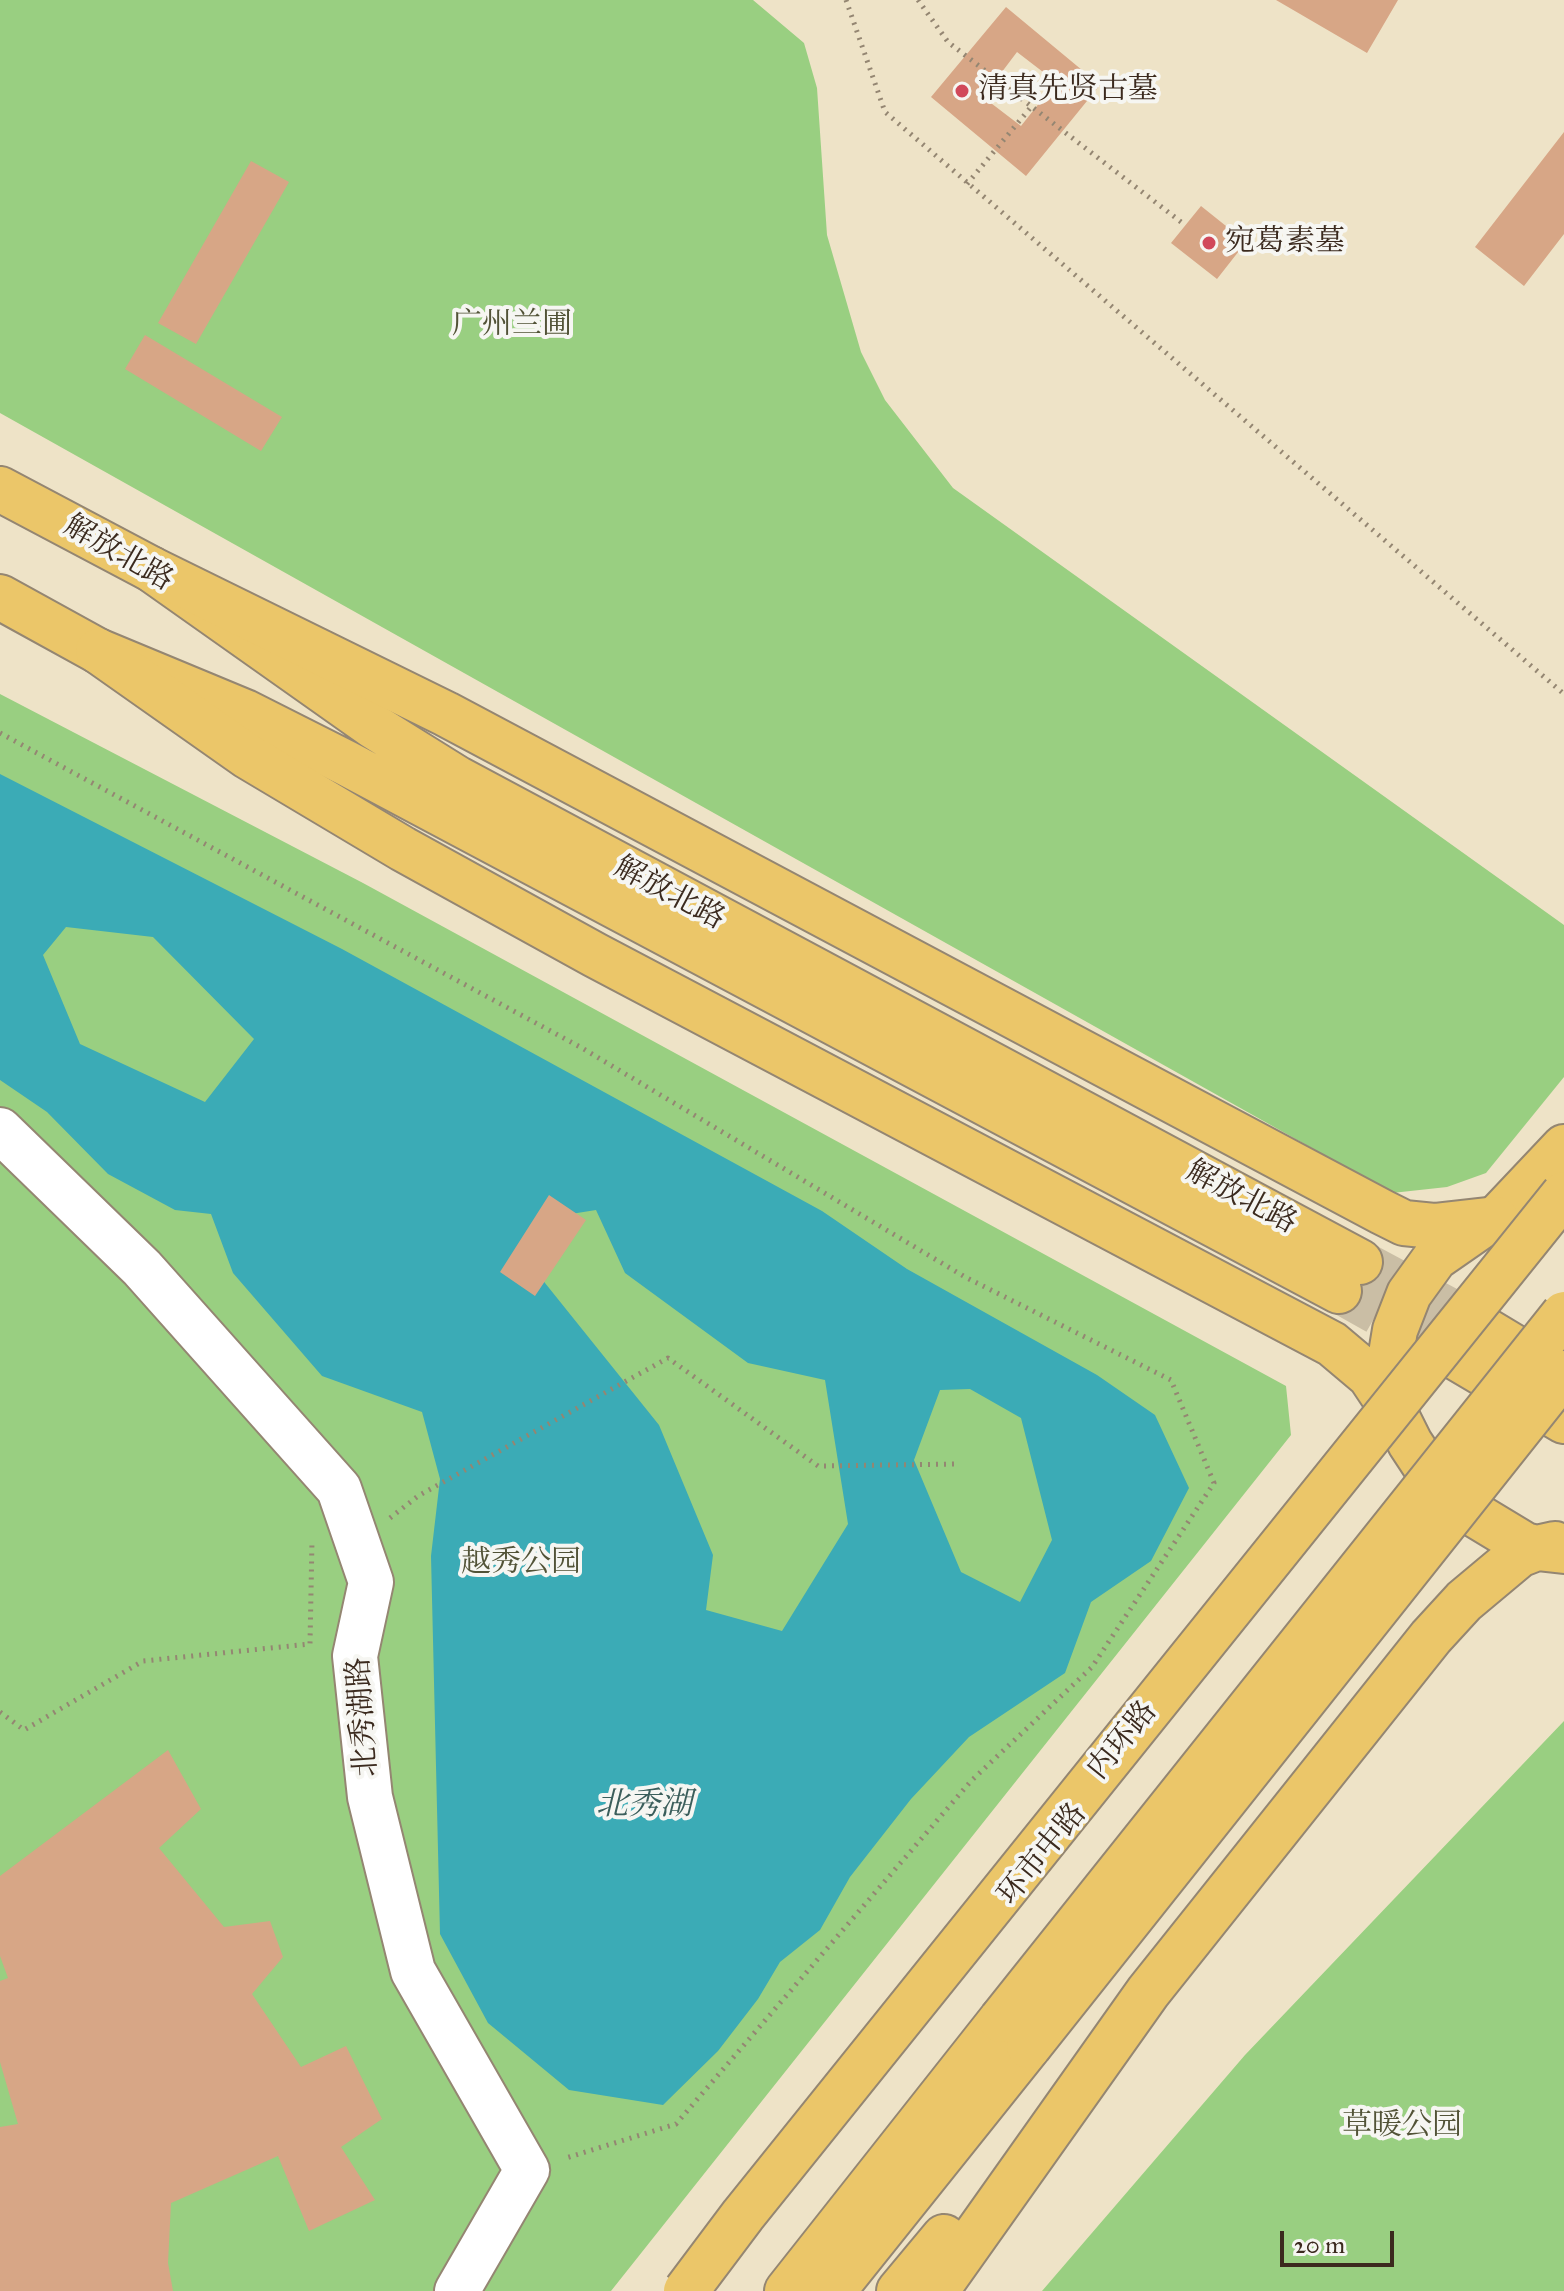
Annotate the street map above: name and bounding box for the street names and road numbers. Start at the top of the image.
street label: 解放北路 [57,508,179,600]
street label: 解放北路 [608,850,730,938]
street label: 解放北路 [1180,1154,1302,1242]
street label: 北秀湖路 [342,1656,386,1778]
street label: 内环路 [1081,1695,1165,1787]
street label: 环市中路 [991,1797,1095,1913]

